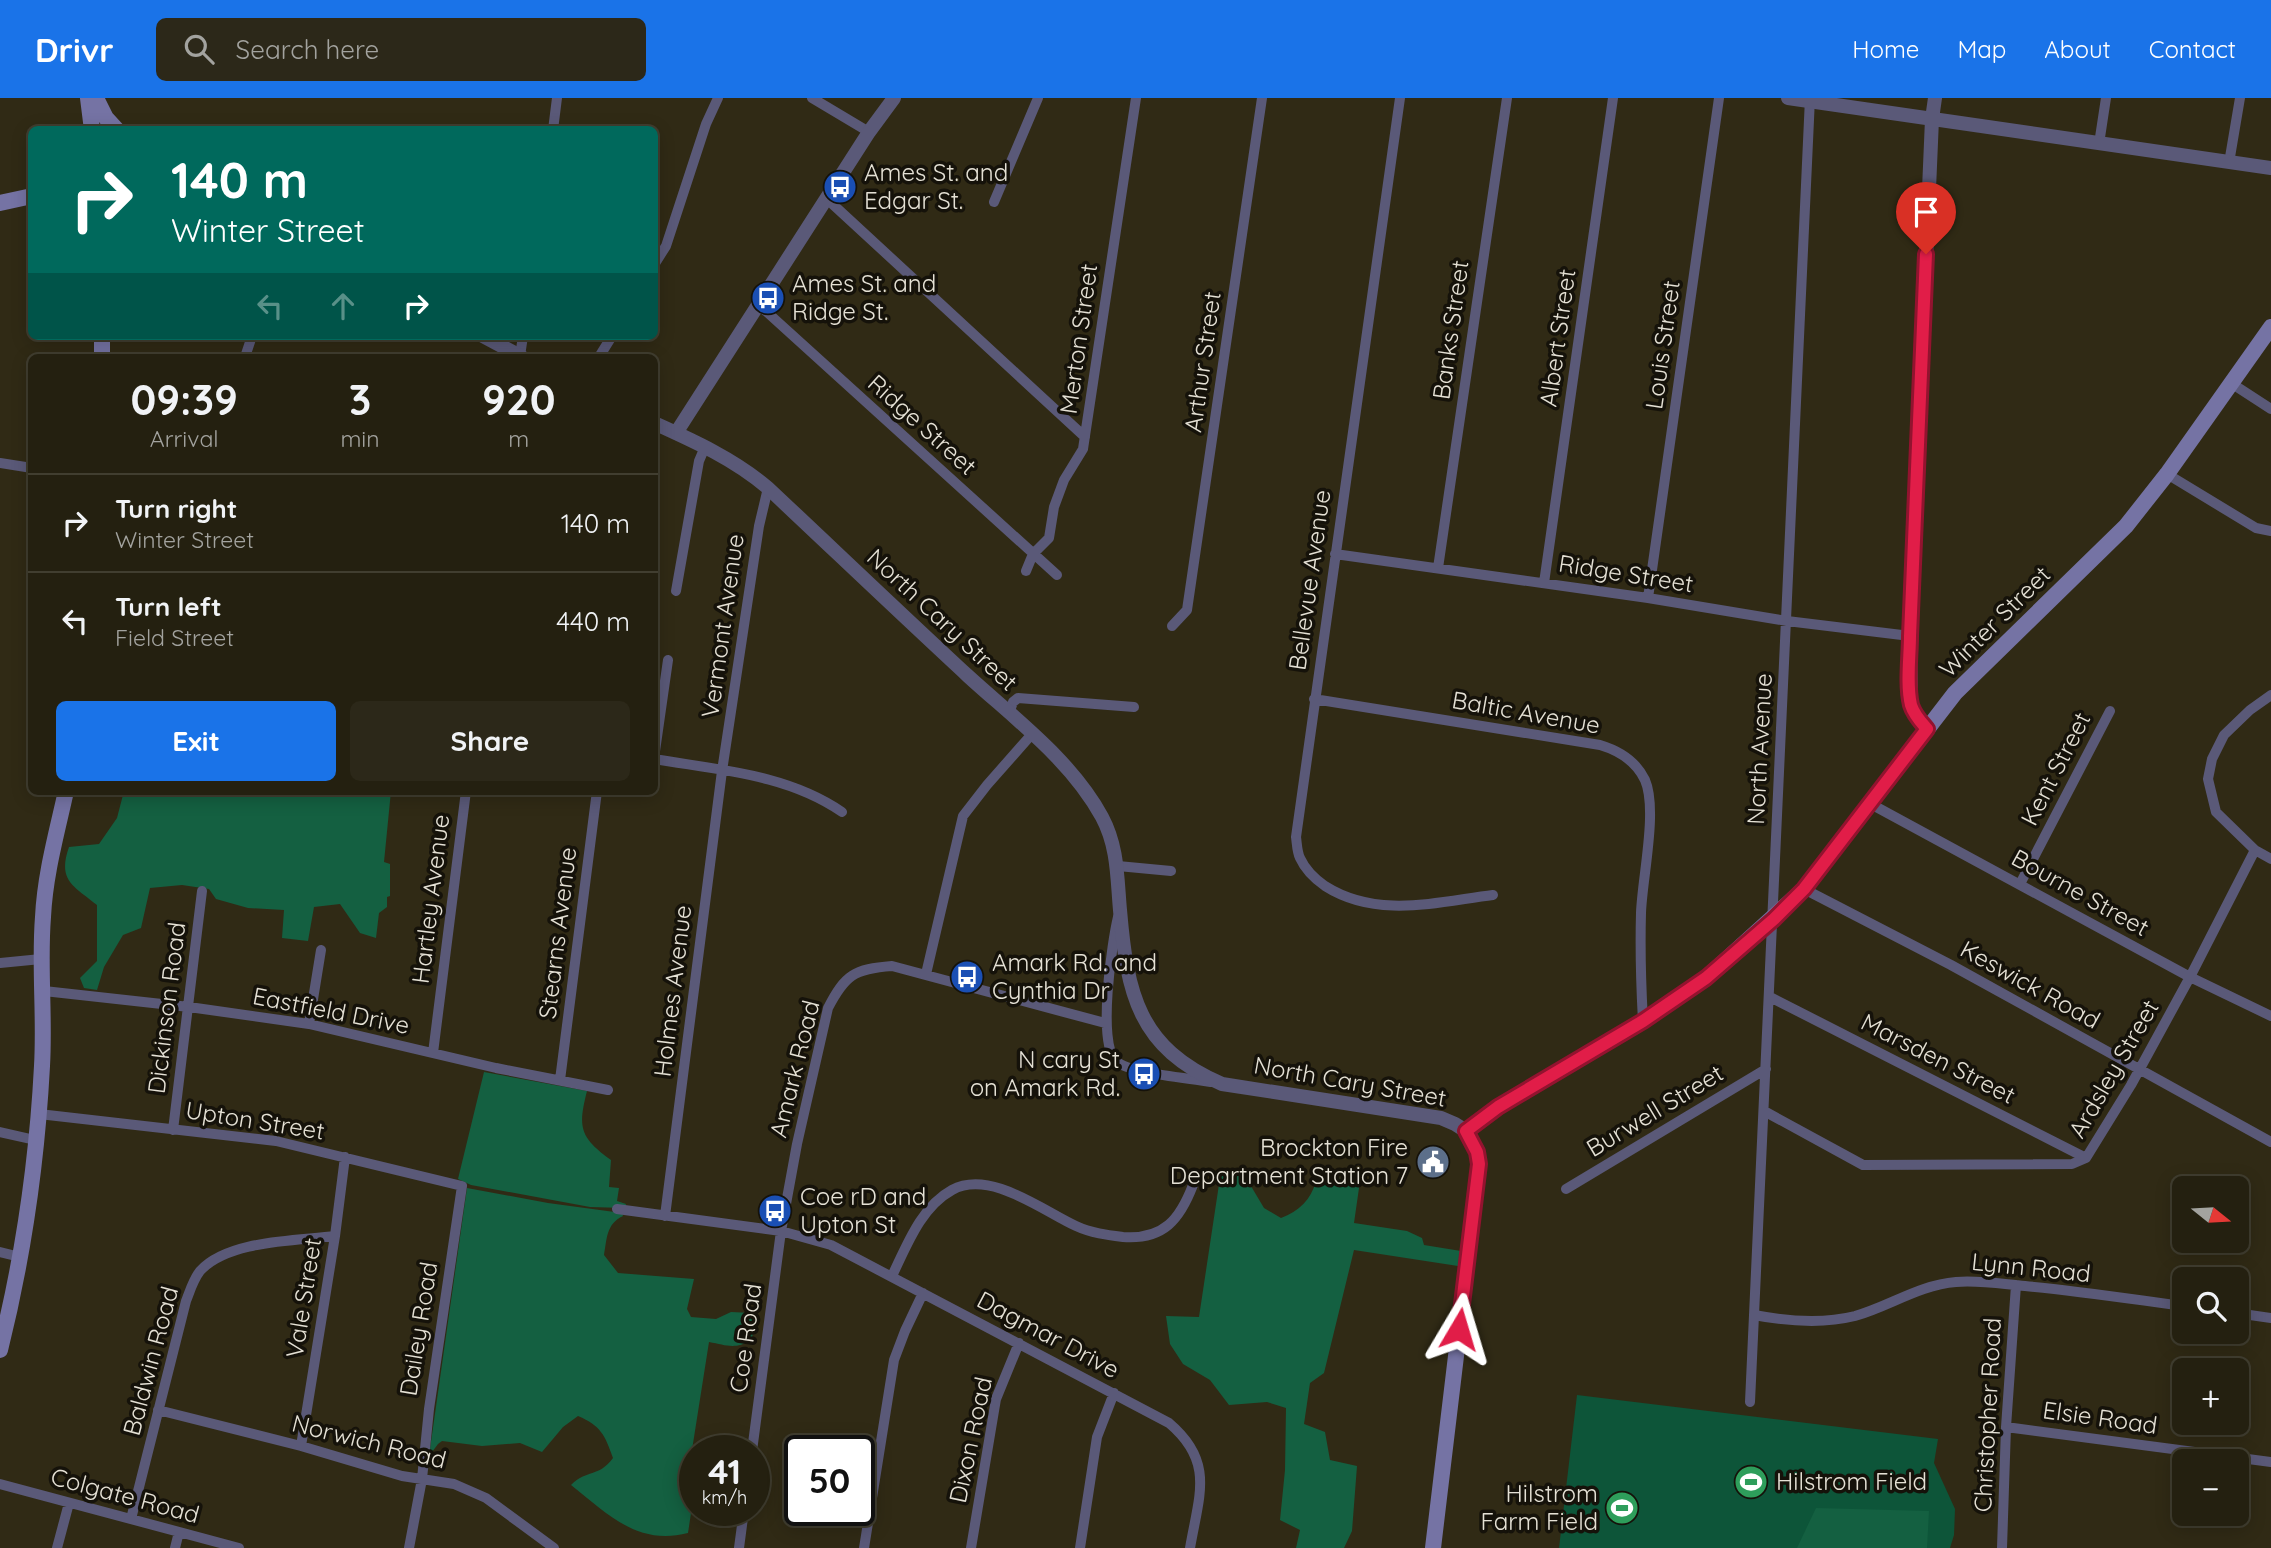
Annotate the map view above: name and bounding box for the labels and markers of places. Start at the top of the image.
place label: Ames St. and Edgar St. [864,157,1008,215]
bus stop icon: Ames St. and Edgar St. [821,168,859,206]
pin [1896,182,1956,254]
place label: Ames St. and Ridge St. [792,268,936,326]
bus stop icon: Ames St. and Ridge St. [749,279,787,317]
place label: Amark Rd. and Cynthia Dr [992,947,1157,1005]
bus stop icon: Amark Rd. and Cynthia Dr [948,958,986,996]
place label: N cary St on Amark Rd. [970,1044,1120,1102]
bus stop icon: N cary St on Amark Rd. [1125,1055,1163,1093]
place label: Brockton Fire Department Station 7 [1170,1132,1408,1190]
public building icon: Brockton Fire Department Station 7 [1414,1143,1452,1181]
place label: Coe rD and Upton St [800,1181,926,1239]
bus stop icon: Coe rD and Upton St [756,1192,794,1230]
sports icon: Hilstrom Field [1732,1463,1770,1501]
place label: Hilstrom Field [1776,1466,1927,1496]
place label: Hilstrom Farm Field [1481,1478,1598,1536]
sports icon: Hilstrom Farm Field [1603,1489,1641,1527]

